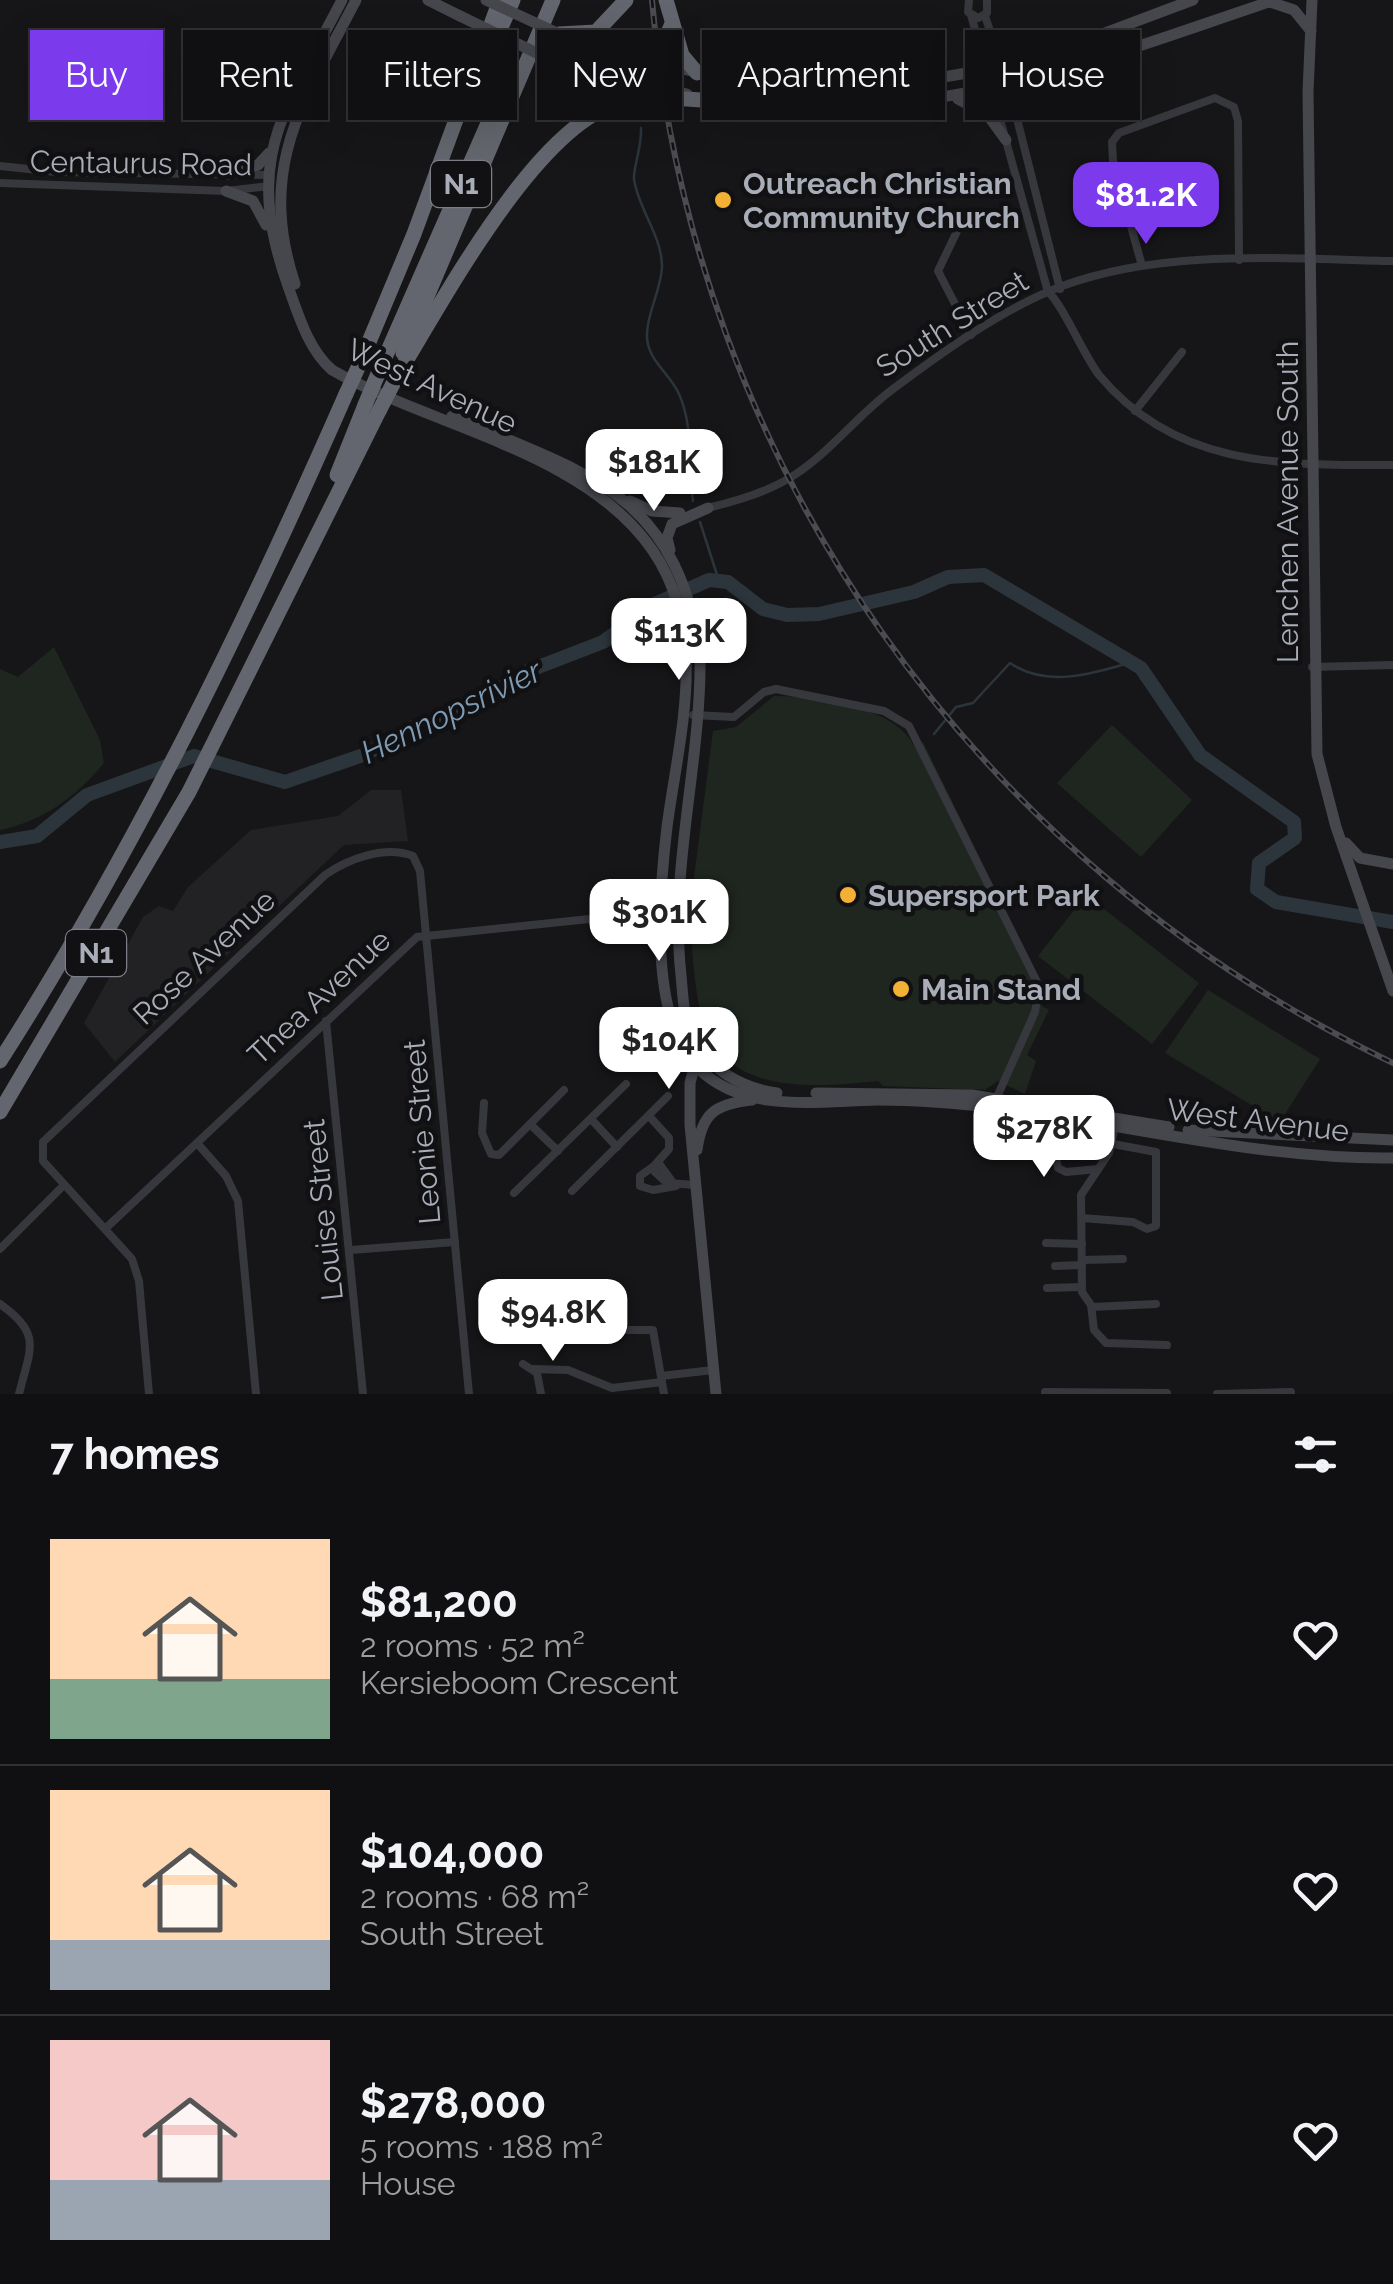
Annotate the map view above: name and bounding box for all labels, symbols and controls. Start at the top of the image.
chip: Buy [30,30,163,120]
chip: Rent [183,30,328,120]
chip: Filters [348,30,517,120]
chip: New [537,30,682,120]
chip: Apartment [702,30,945,120]
chip: House [965,30,1140,120]
street label: Centaurus Road [30,144,252,182]
road number: N1 [431,161,491,207]
pin: $81.2K [1065,162,1227,247]
place label: Outreach Christian Community Church [743,166,1020,235]
text: $81.2K [1095,176,1197,213]
marker: Outreach Christian Community Church [712,189,734,211]
street label: South Street [870,264,1034,384]
street label: West Avenue [341,331,523,441]
street label: Lenchen Avenue South [1270,341,1305,663]
pin: $181K [584,429,724,514]
text: $181K [608,443,700,480]
pin: $113K [609,598,749,683]
text: $113K [633,612,725,649]
water label: Hennopsrivier [355,651,548,771]
place label: Supersport Park [868,878,1100,913]
pin: $301K [589,879,729,964]
street label: Rose Avenue [126,882,282,1032]
marker: Supersport Park [837,884,859,906]
text: $301K [612,893,706,930]
street label: Thea Avenue [241,922,397,1072]
road number: N1 [66,930,126,976]
place label: Main Stand [921,972,1081,1007]
marker: Main Stand [890,978,912,1000]
pin: $104K [599,1007,739,1092]
text: $104K [621,1021,717,1058]
street label: Leonie Street [397,1038,447,1226]
street label: West Avenue [1165,1091,1351,1149]
pin: $278K [974,1095,1114,1180]
text: $278K [995,1109,1093,1146]
street label: Louise Street [296,1118,350,1302]
pin: $94.8K [472,1279,634,1364]
text: $94.8K [500,1293,606,1330]
icon: filters [1288,1427,1343,1482]
text: 7 homes [50,1430,219,1479]
text: $81,200 [360,1578,518,1627]
icon: home [130,1579,250,1699]
icon: heart [1288,1612,1343,1667]
text: 2 rooms · 52 m² [360,1627,585,1664]
text: Kersieboom Crescent [360,1664,679,1701]
text: $104,000 [360,1829,544,1878]
icon: home [130,1830,250,1950]
icon: heart [1288,1863,1343,1918]
text: 2 rooms · 68 m² [360,1878,589,1915]
text: South Street [360,1915,544,1952]
text: $278,000 [360,2079,546,2128]
icon: home [130,2080,250,2200]
icon: heart [1288,2113,1343,2168]
text: 5 rooms · 188 m² [360,2128,603,2165]
text: House [360,2165,456,2202]

